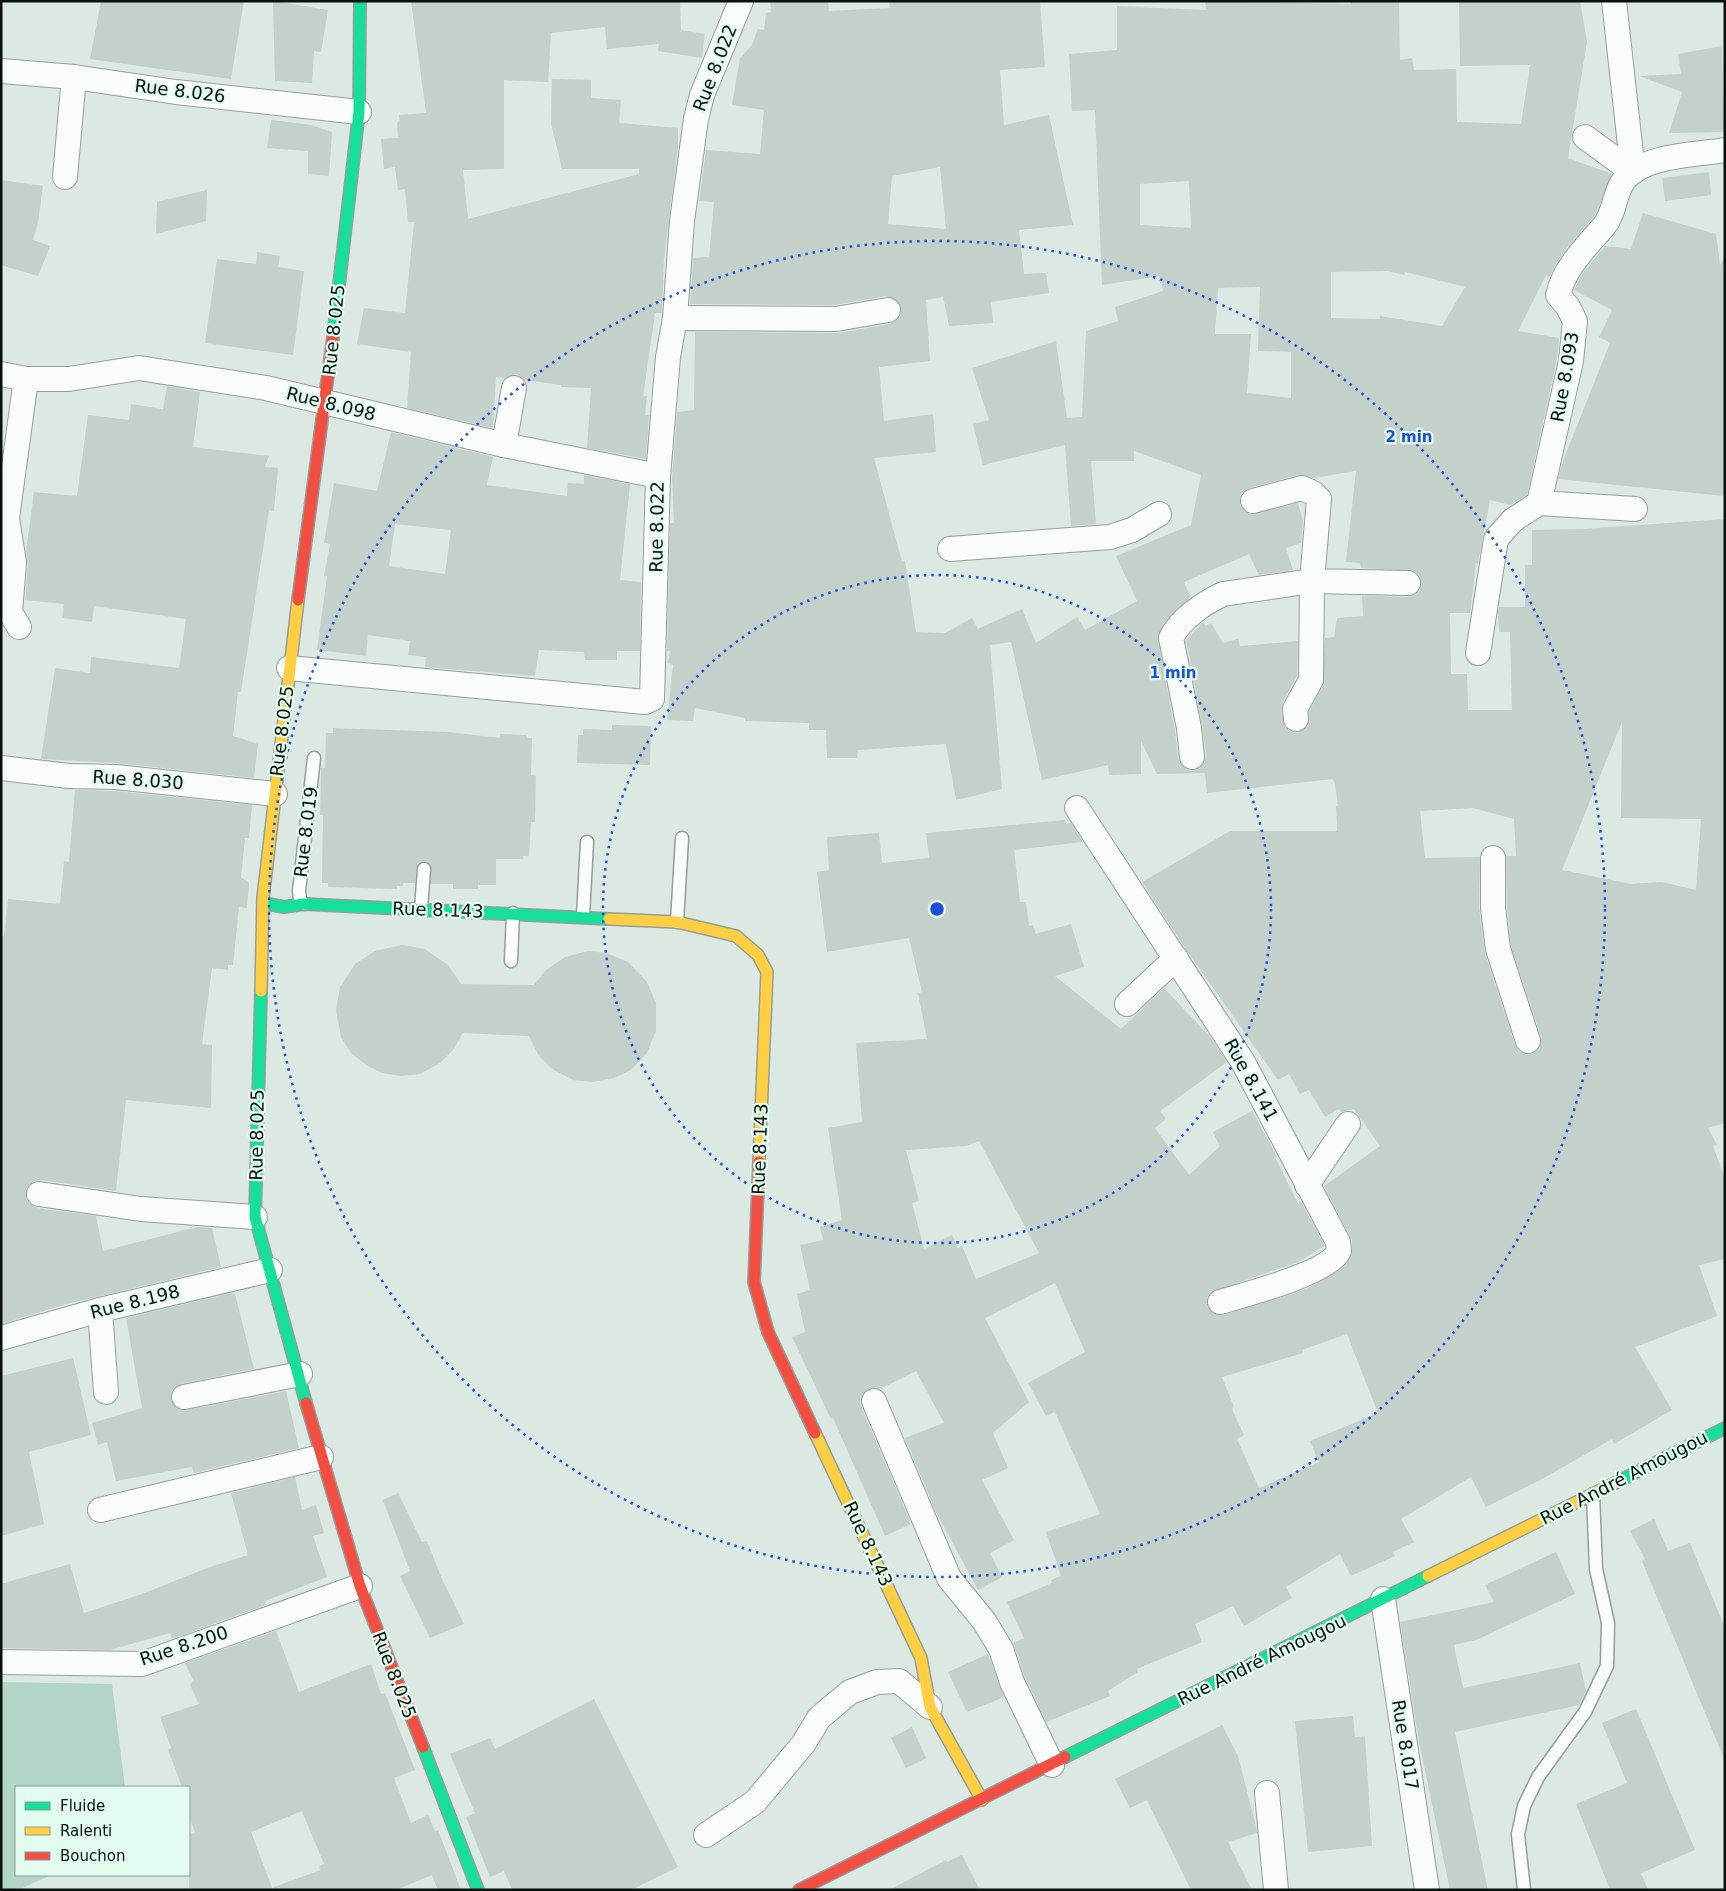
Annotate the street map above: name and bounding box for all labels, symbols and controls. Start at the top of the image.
street label: Rue 8.022 [688,21,741,114]
street label: Rue 8.026 [133,75,227,106]
street label: Rue 8.025 [318,283,349,377]
street label: Rue 8.093 [1546,330,1583,424]
street label: Rue 8.098 [284,382,378,425]
text: 2 min [1385,428,1433,446]
street label: Rue 8.022 [645,481,668,573]
text: 1 min [1149,664,1197,682]
street label: Rue 8.025 [266,684,297,778]
street label: Rue 8.030 [92,766,184,793]
street label: Rue 8.019 [290,785,321,879]
street label: Rue 8.143 [392,897,484,922]
centre of rings [928,900,946,918]
street label: Rue 8.141 [1220,1035,1283,1125]
street label: Rue 8.025 [245,1089,268,1181]
street label: Rue 8.143 [747,1103,772,1195]
street label: Rue 8.198 [88,1280,182,1323]
street label: Rue André Amougou [1537,1426,1711,1529]
street label: Rue 8.143 [840,1498,897,1590]
street label: Rue André Amougou [1174,1610,1350,1710]
street label: Rue 8.200 [137,1621,231,1670]
street label: Rue 8.025 [368,1628,421,1721]
street label: Rue 8.017 [1388,1698,1423,1792]
legend [15,1786,190,1876]
text: Fluide [60,1797,105,1815]
text: Ralenti [60,1822,112,1840]
text: Bouchon [60,1847,125,1865]

